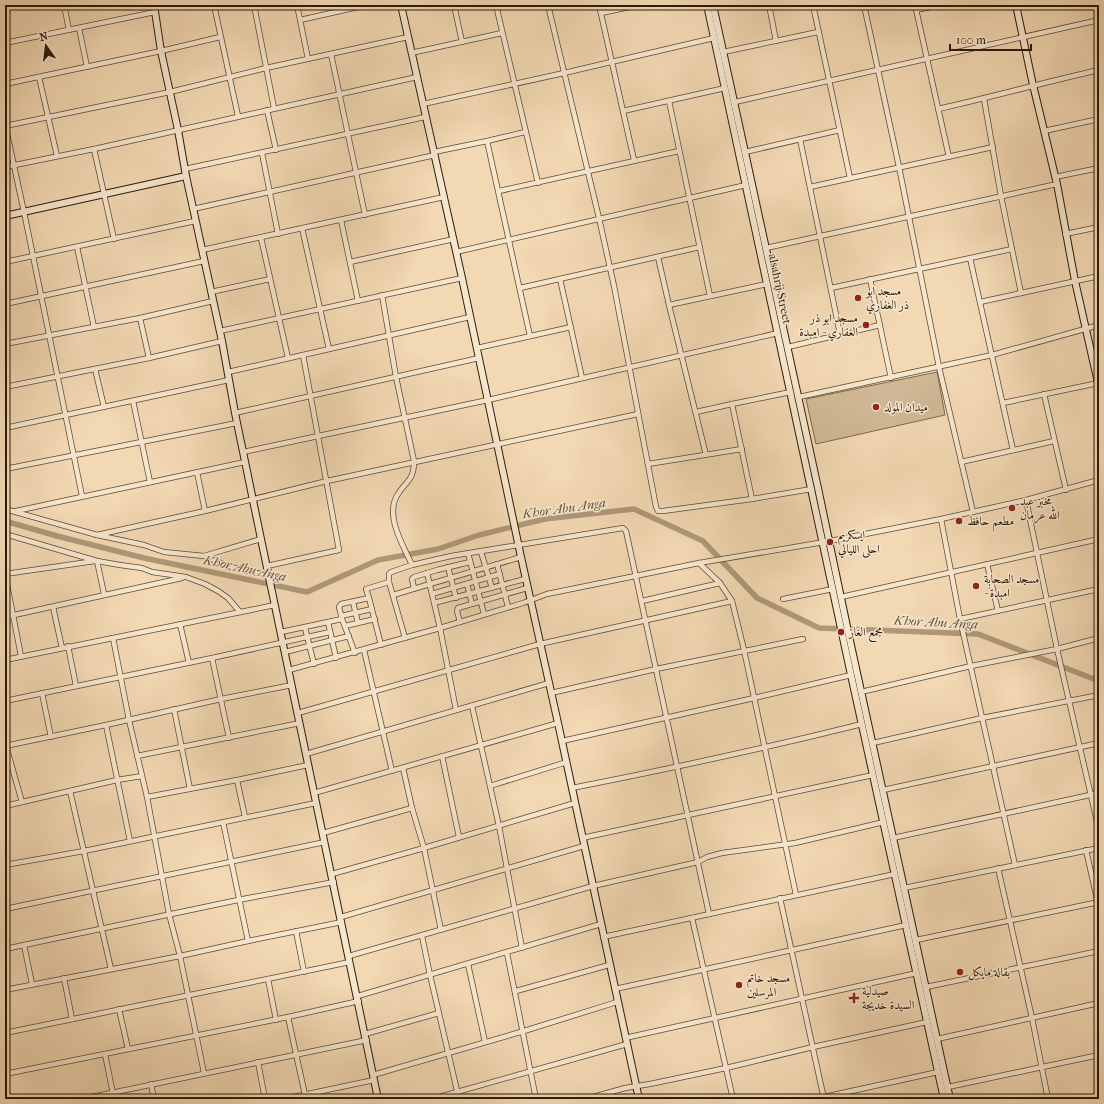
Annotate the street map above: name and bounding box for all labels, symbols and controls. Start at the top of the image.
north arrow [26,26,66,66]
scale bar [950,26,1031,52]
text: N [38,29,50,44]
text: 100 m [956,33,986,47]
street label: alsahrij Street [766,253,794,326]
place label: مسجد ابو ذر الغفاري [865,284,909,315]
marker: مسجد ابو ذر الغفاري [853,293,863,303]
place label: مسجد ابو ذر الغفاري - امبدة [799,311,858,342]
marker: مسجد ابو ذر الغفاري - امبدة [861,320,871,330]
place label: ميدان المولد [884,400,928,415]
marker: ميدان المولد [871,402,881,412]
place label: مخبز عبد الله عرمان [1020,494,1060,524]
water label: Khor Abu Anga [520,495,607,521]
marker: مخبز عبد الله عرمان [1007,503,1017,513]
place label: مطعم حافظ [967,514,1014,532]
marker: مطعم حافظ [954,516,964,526]
place label: ايسكريم احلى الليالي [838,528,880,559]
marker: ايسكريم احلى الليالي [825,537,835,547]
water label: Khor Abu Anga [201,552,288,584]
place label: مسجد الصحابة - امبدة [984,572,1039,600]
marker: مسجد الصحابة - امبدة [971,581,981,591]
water label: Khor Abu Anga [893,612,979,632]
place label: مجمع الغاز [848,625,883,643]
marker: مجمع الغاز [836,627,846,637]
place label: بقالة مايكل [968,965,1010,981]
marker: بقالة مايكل [955,967,965,977]
place label: مسجد خاتم المرسلين [747,971,790,1000]
marker: مسجد خاتم المرسلين [734,980,744,990]
place label: صيدلية السيدة خديجة [862,984,915,1012]
marker: صيدلية السيدة خديجة [849,993,859,1003]

